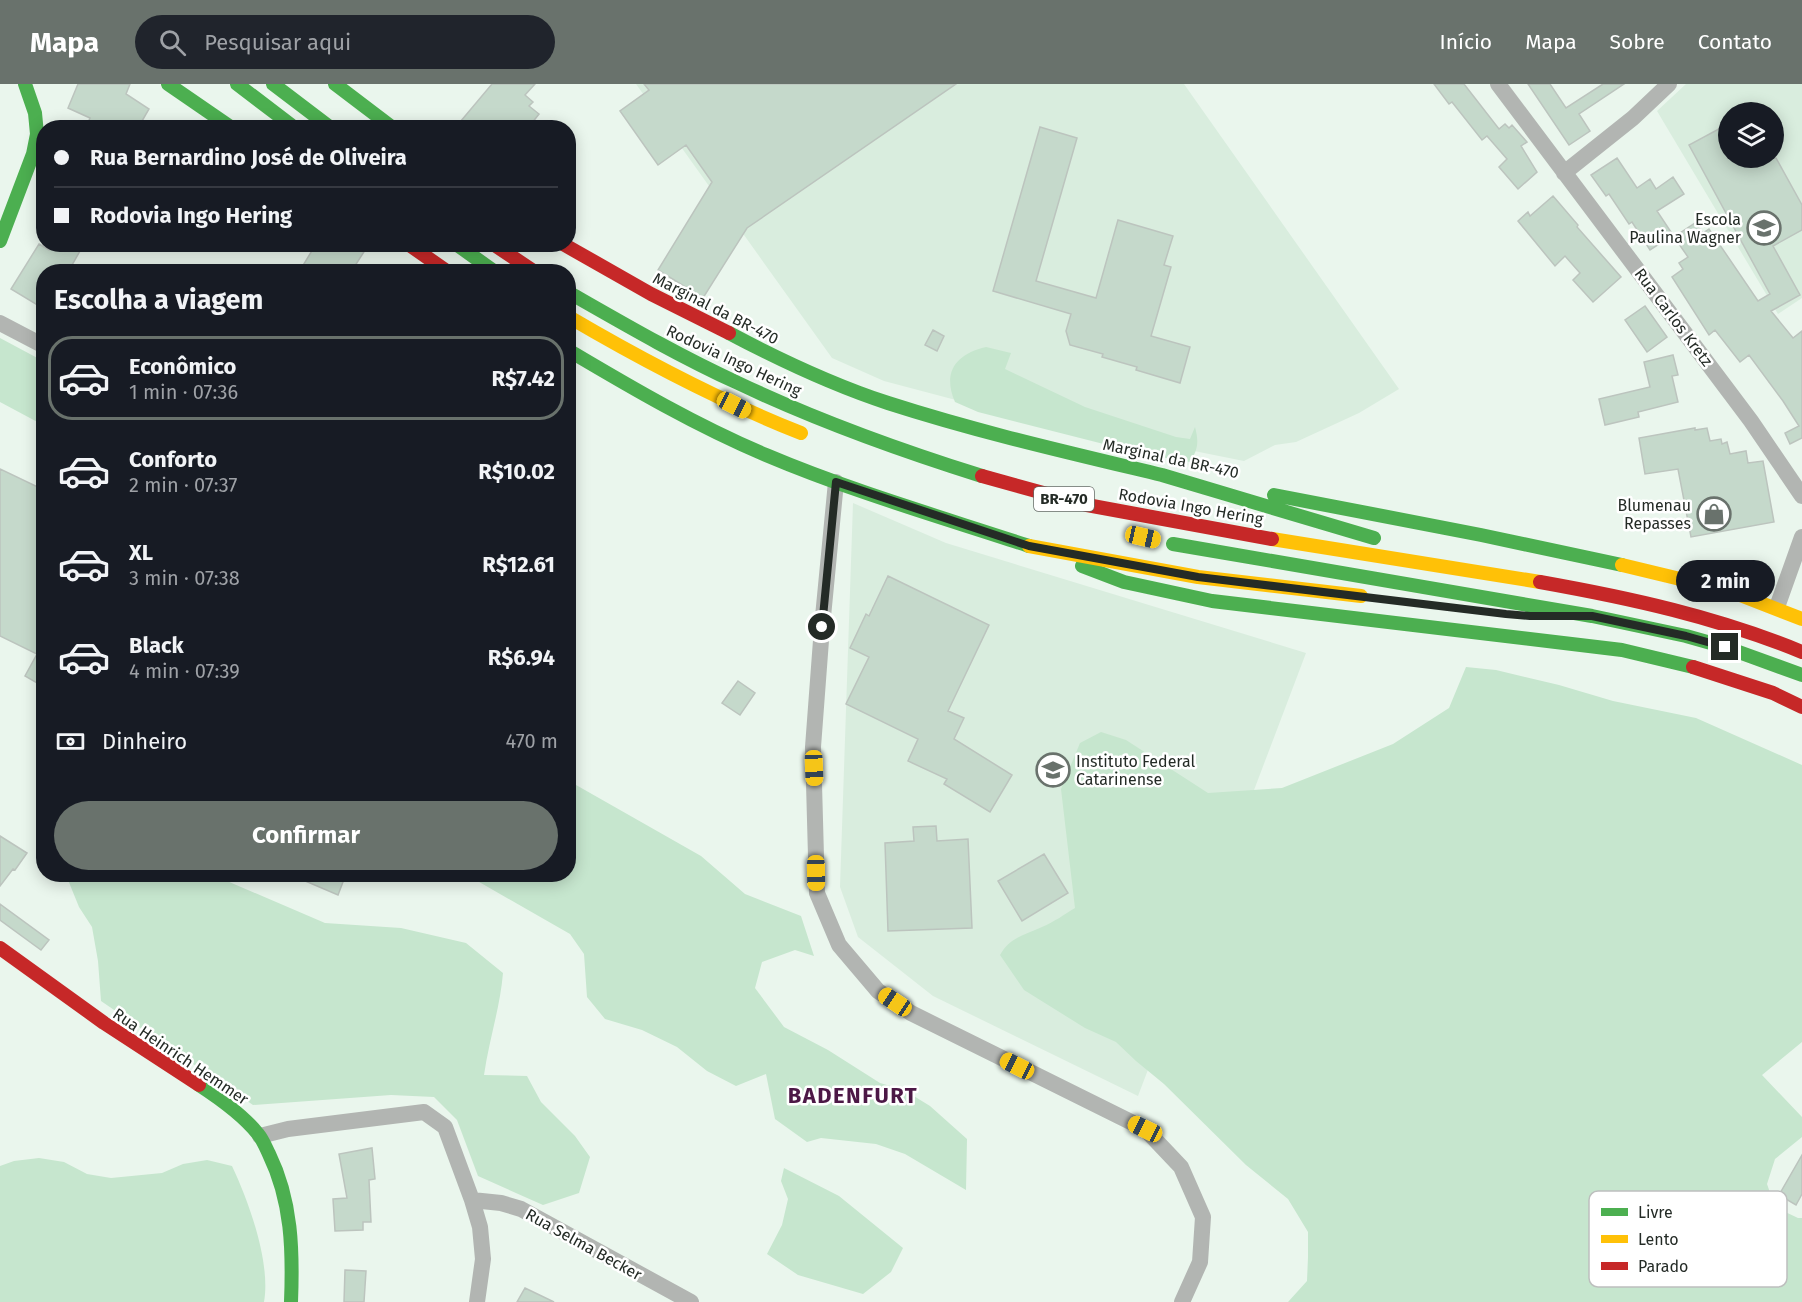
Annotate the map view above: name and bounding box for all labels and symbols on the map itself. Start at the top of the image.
place label: Escola Paulina Wagner [1629,210,1742,247]
school or university icon: Escola Paulina Wagner [1746,210,1782,246]
street label: Rua Carlos Kretz [1631,265,1717,370]
street label: Marginal da BR-470 [650,269,782,348]
street label: Rodovia Ingo Hering [663,321,805,400]
car [714,389,754,421]
street label: Marginal da BR-470 [1101,435,1241,482]
street label: Rodovia Ingo Hering [1117,484,1265,529]
road number: BR-470 [1034,487,1094,511]
place label: Blumenau Repasses [1617,496,1691,533]
shop icon: Blumenau Repasses [1696,496,1732,532]
car [1123,524,1163,550]
callout: 2 min [1676,560,1774,602]
route start [808,613,835,640]
route end [1711,633,1738,660]
car [804,750,824,786]
school or university icon: Instituto Federal Catarinense [1035,752,1071,788]
place label: Instituto Federal Catarinense [1076,752,1196,789]
car [807,855,825,891]
car [875,984,915,1020]
street label: Rua Heinrich Hemmer [109,1004,253,1109]
car [997,1050,1037,1082]
district label: BADENFURT [788,1082,918,1109]
car [1125,1113,1165,1145]
legend [1589,1191,1787,1287]
text: Livre [1638,1203,1673,1222]
street label: Rua Selma Becker [522,1205,646,1285]
text: Lento [1638,1230,1679,1249]
text: Parado [1638,1257,1688,1276]

